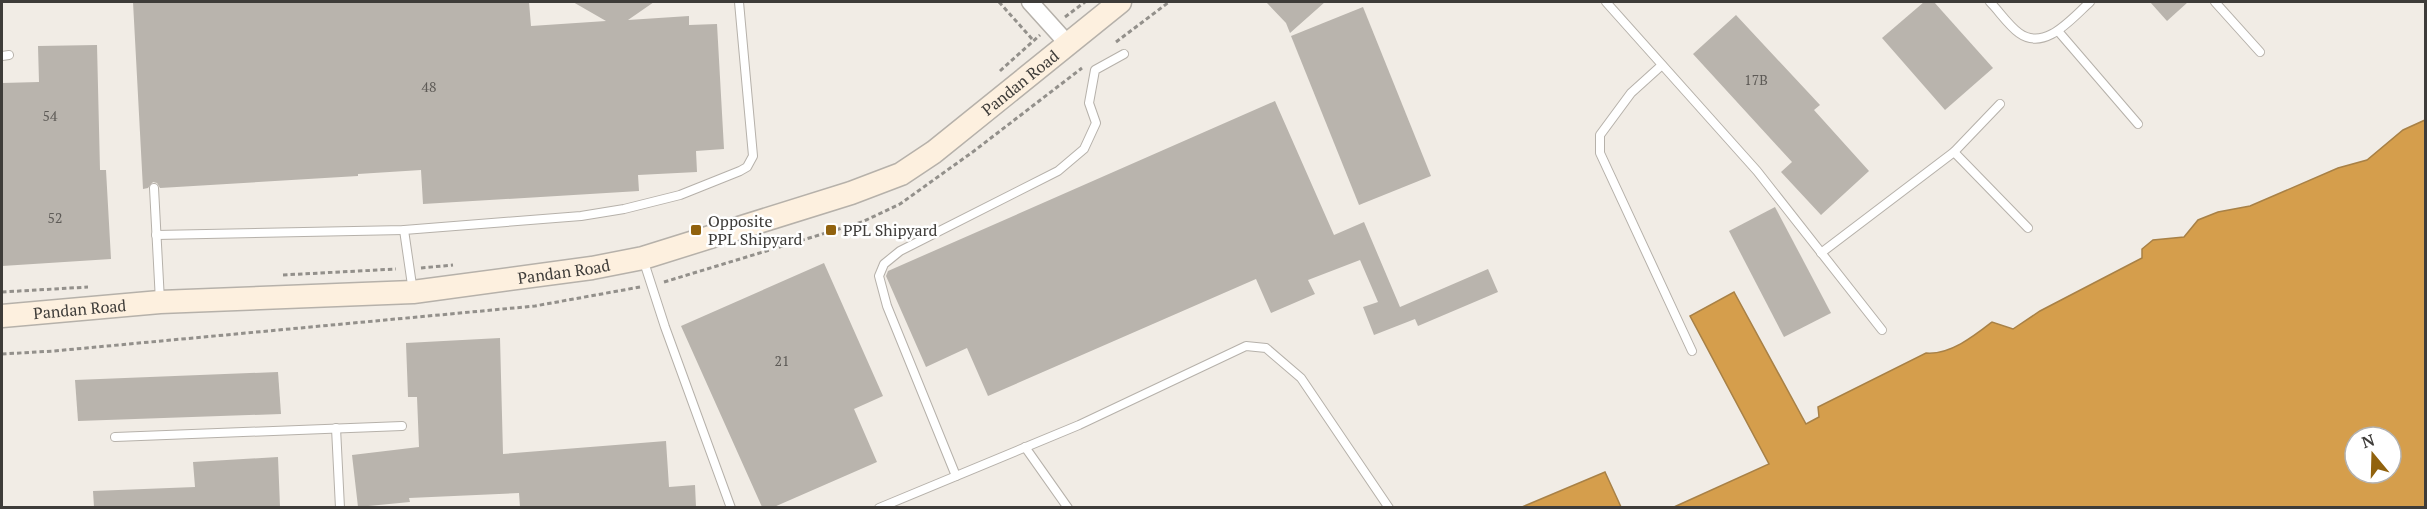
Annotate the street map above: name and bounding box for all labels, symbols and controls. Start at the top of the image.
street label: Pandan Road [977,45,1063,120]
house number: 17B [1744,70,1768,89]
house number: 48 [422,77,436,96]
house number: 54 [43,106,58,125]
house number: 52 [48,208,62,227]
place label: Opposite PPL Shipyard [708,210,803,250]
place label: PPL Shipyard [843,219,938,241]
marker: Opposite PPL Shipyard [689,223,703,237]
marker: PPL Shipyard [824,223,838,237]
street label: Pandan Road [516,254,612,289]
street label: Pandan Road [32,294,127,324]
house number: 21 [775,351,789,370]
north arrow [2343,425,2403,485]
text: N [2359,428,2377,453]

